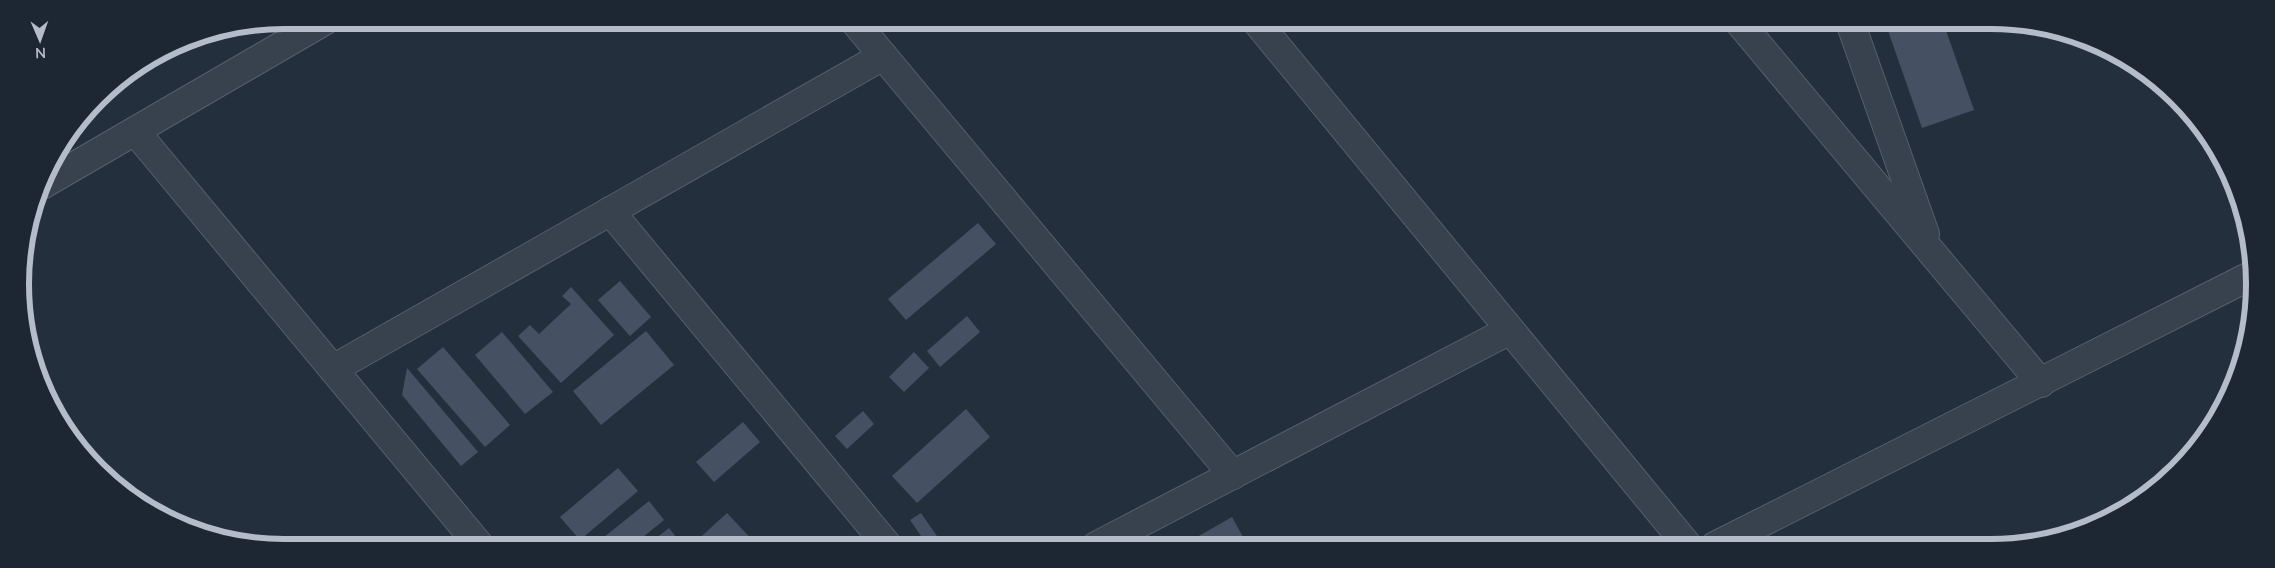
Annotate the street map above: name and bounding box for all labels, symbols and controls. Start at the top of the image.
north arrow [15,15,65,65]
text: N [35,45,46,62]

